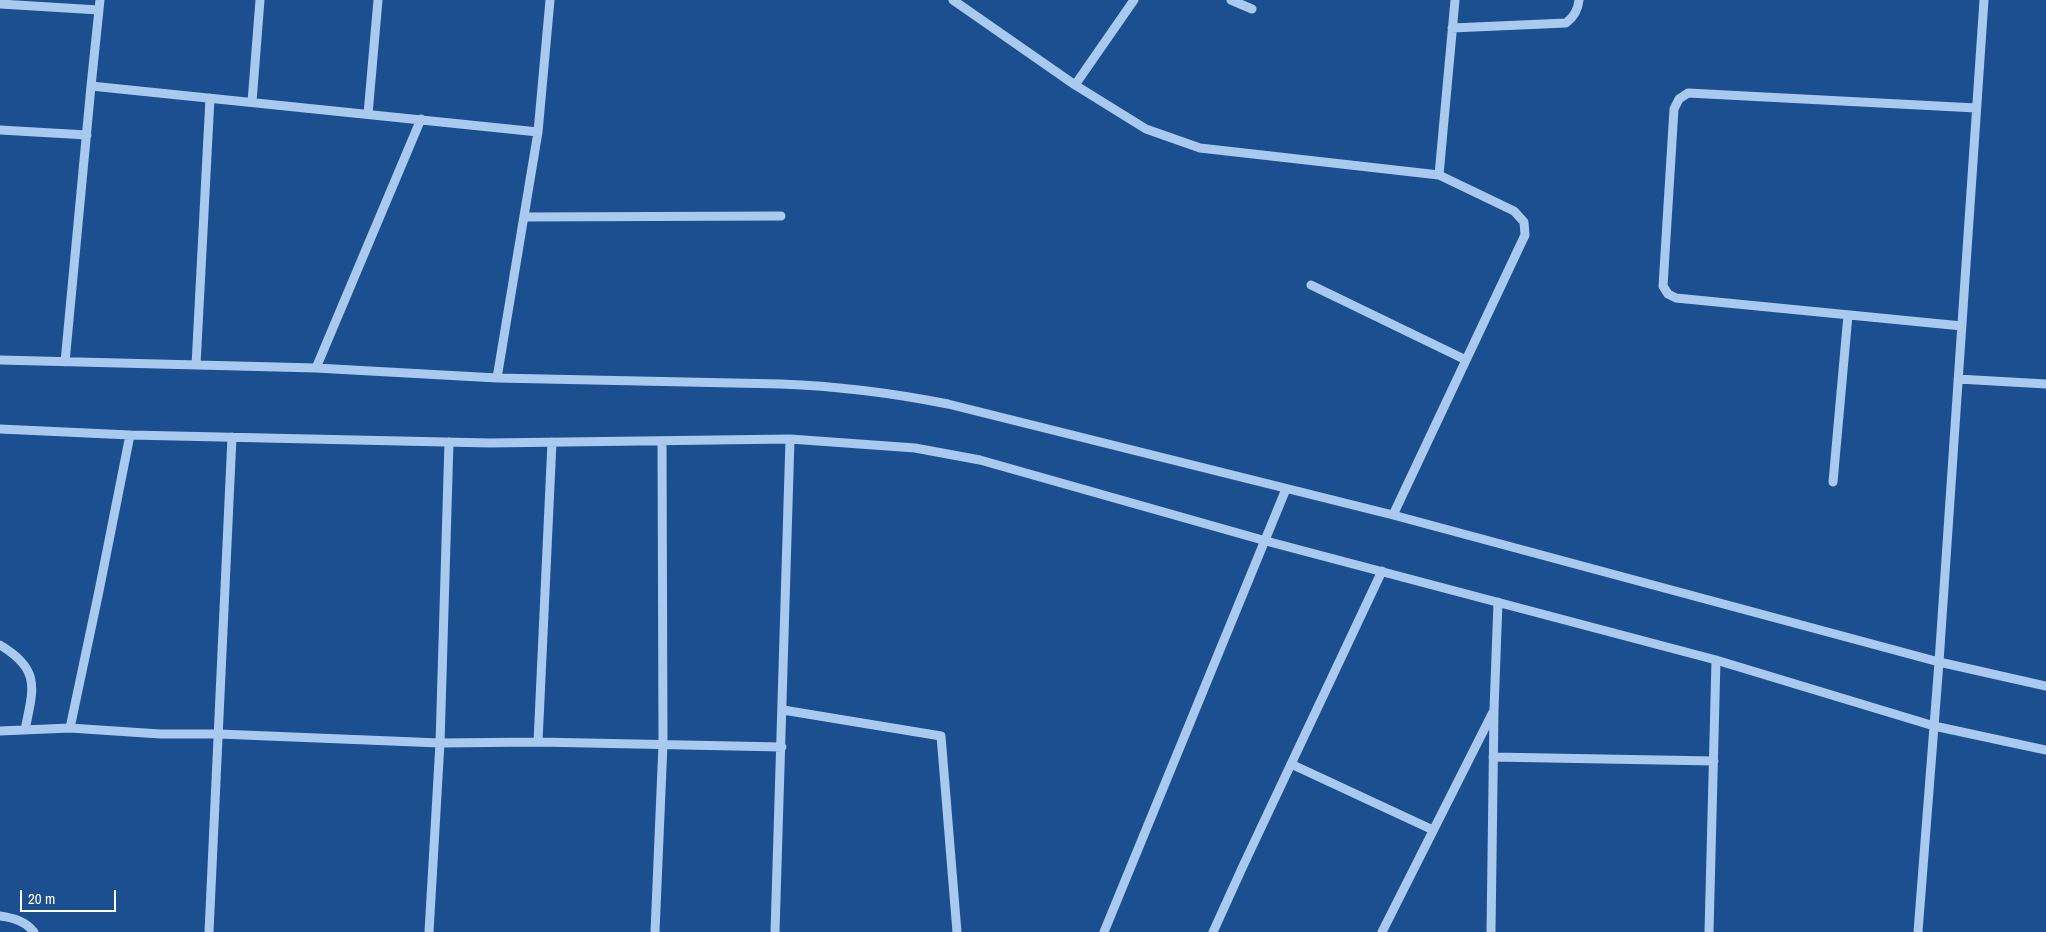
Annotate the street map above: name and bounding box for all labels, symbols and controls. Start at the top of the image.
scale bar [22,880,119,912]
text: 20 m [28,888,55,909]

